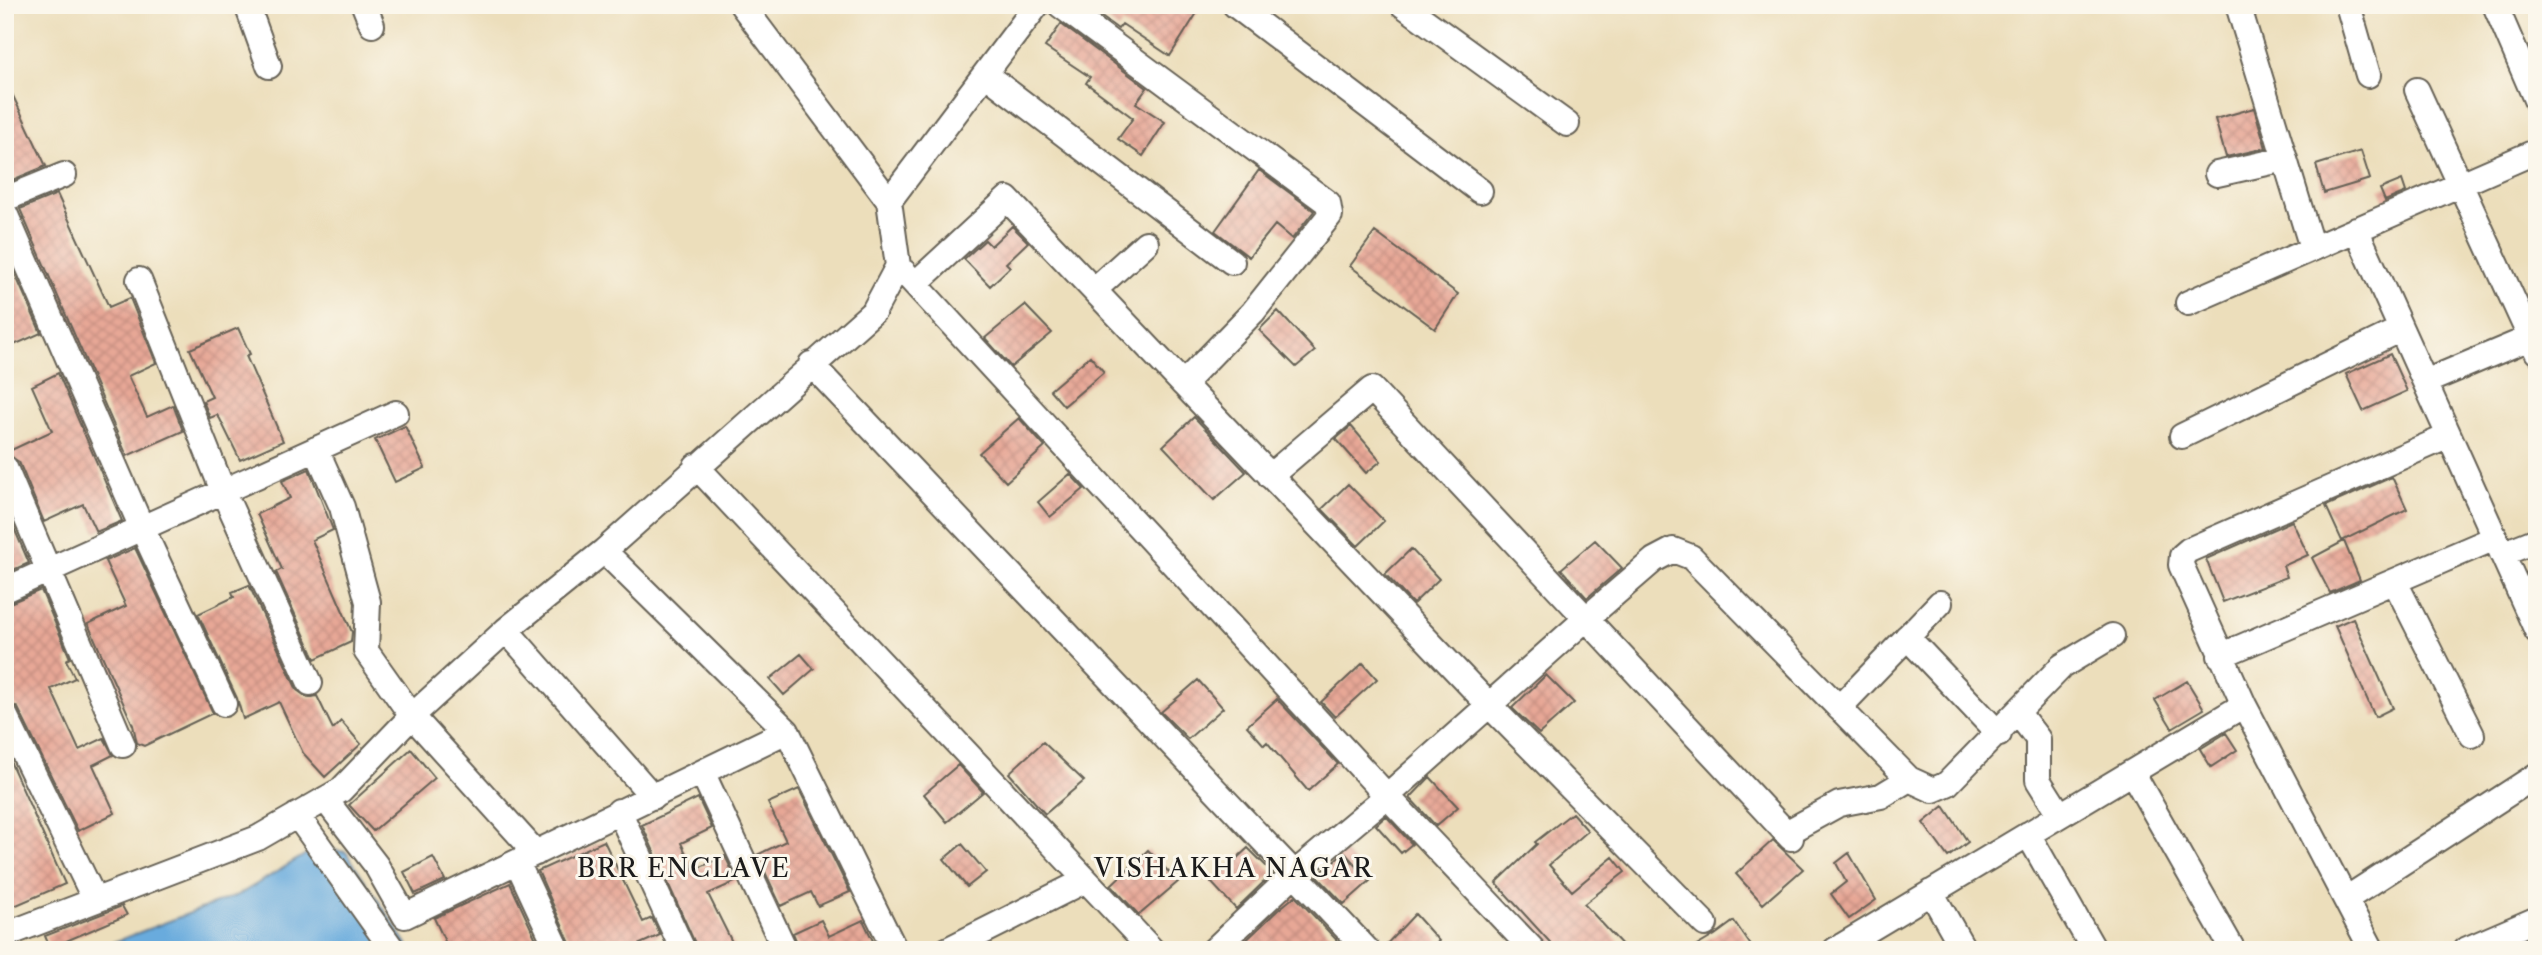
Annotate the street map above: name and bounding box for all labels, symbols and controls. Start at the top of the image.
district label: BRR ENCLAVE [577,852,791,884]
district label: VISHAKHA NAGAR [1093,852,1374,884]

